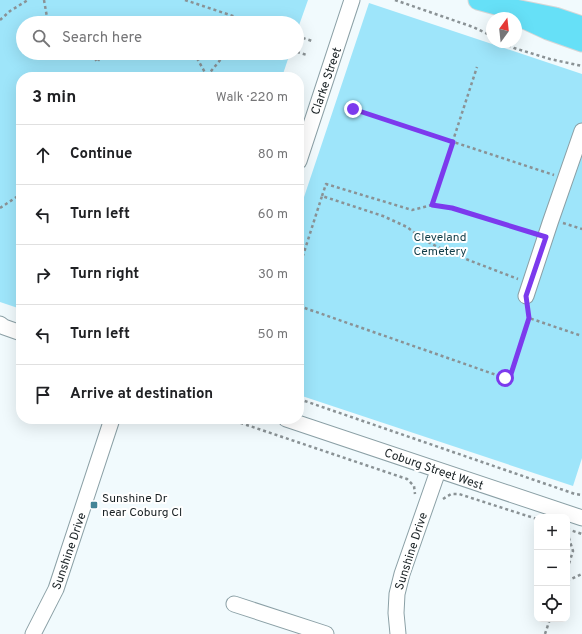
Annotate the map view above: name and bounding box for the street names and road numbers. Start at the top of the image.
street label: Clarke Street [308,45,346,117]
street label: Coburg Street West [382,445,485,494]
street label: Sunshine Drive [49,510,91,592]
street label: Sunshine Drive [392,510,432,592]

